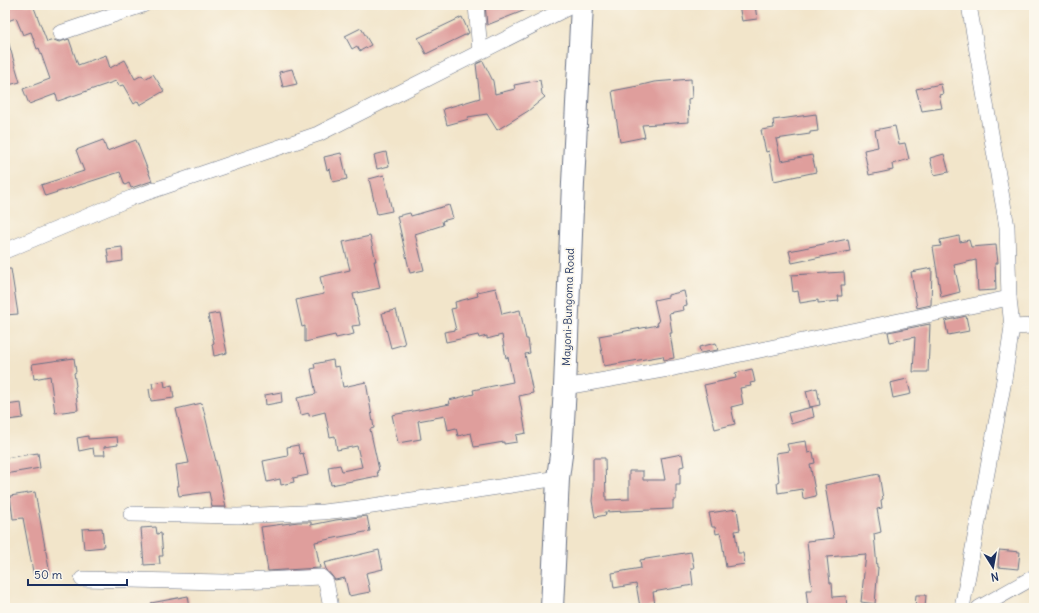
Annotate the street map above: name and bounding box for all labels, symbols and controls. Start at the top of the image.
street label: Mayoni-Bungoma Road [559,247,577,366]
north arrow [973,547,1013,587]
scale bar [28,561,127,587]
text: 50 m [34,567,63,582]
text: N [990,569,1000,584]

